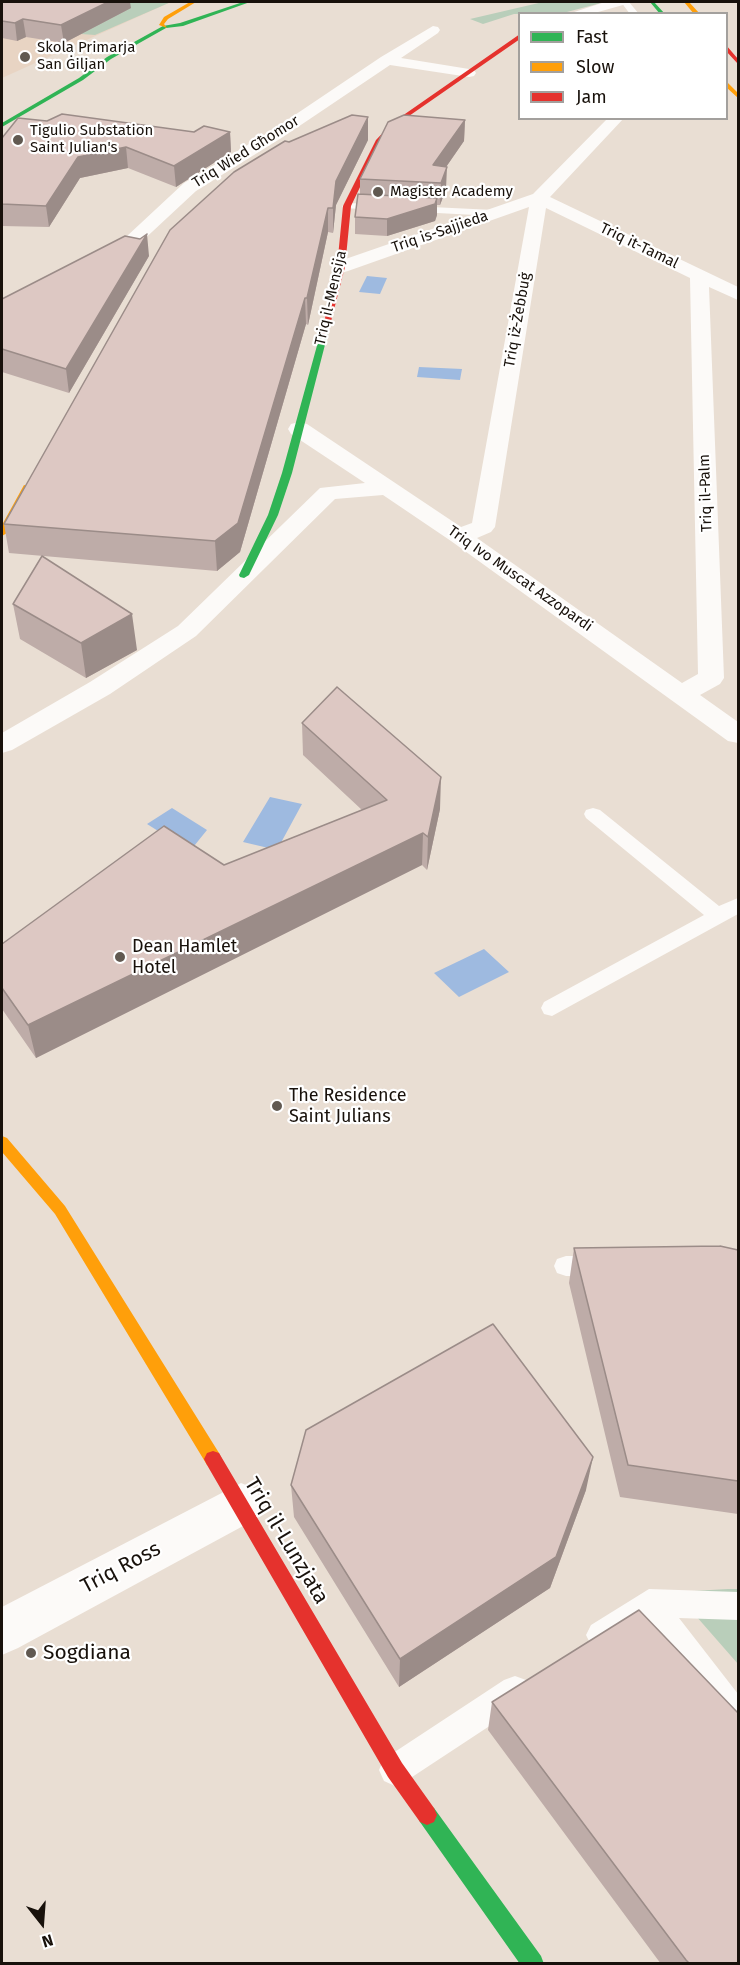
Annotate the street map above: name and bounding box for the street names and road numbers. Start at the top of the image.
street label: Triq Wied Għomor [189,112,303,192]
street label: Triq is-Sajjieda [389,207,491,257]
street label: Triq it-Tamal [597,219,681,273]
street label: Triq il-Mensija [311,249,351,347]
street label: Triq iż-Żebbuġ [501,271,535,369]
street label: Triq il-Palm [696,454,716,532]
street label: Triq Ivo Muscat Azzopardi [444,522,596,636]
street label: Triq il-Lunzjata [238,1473,334,1609]
street label: Triq Ross [77,1537,165,1599]

